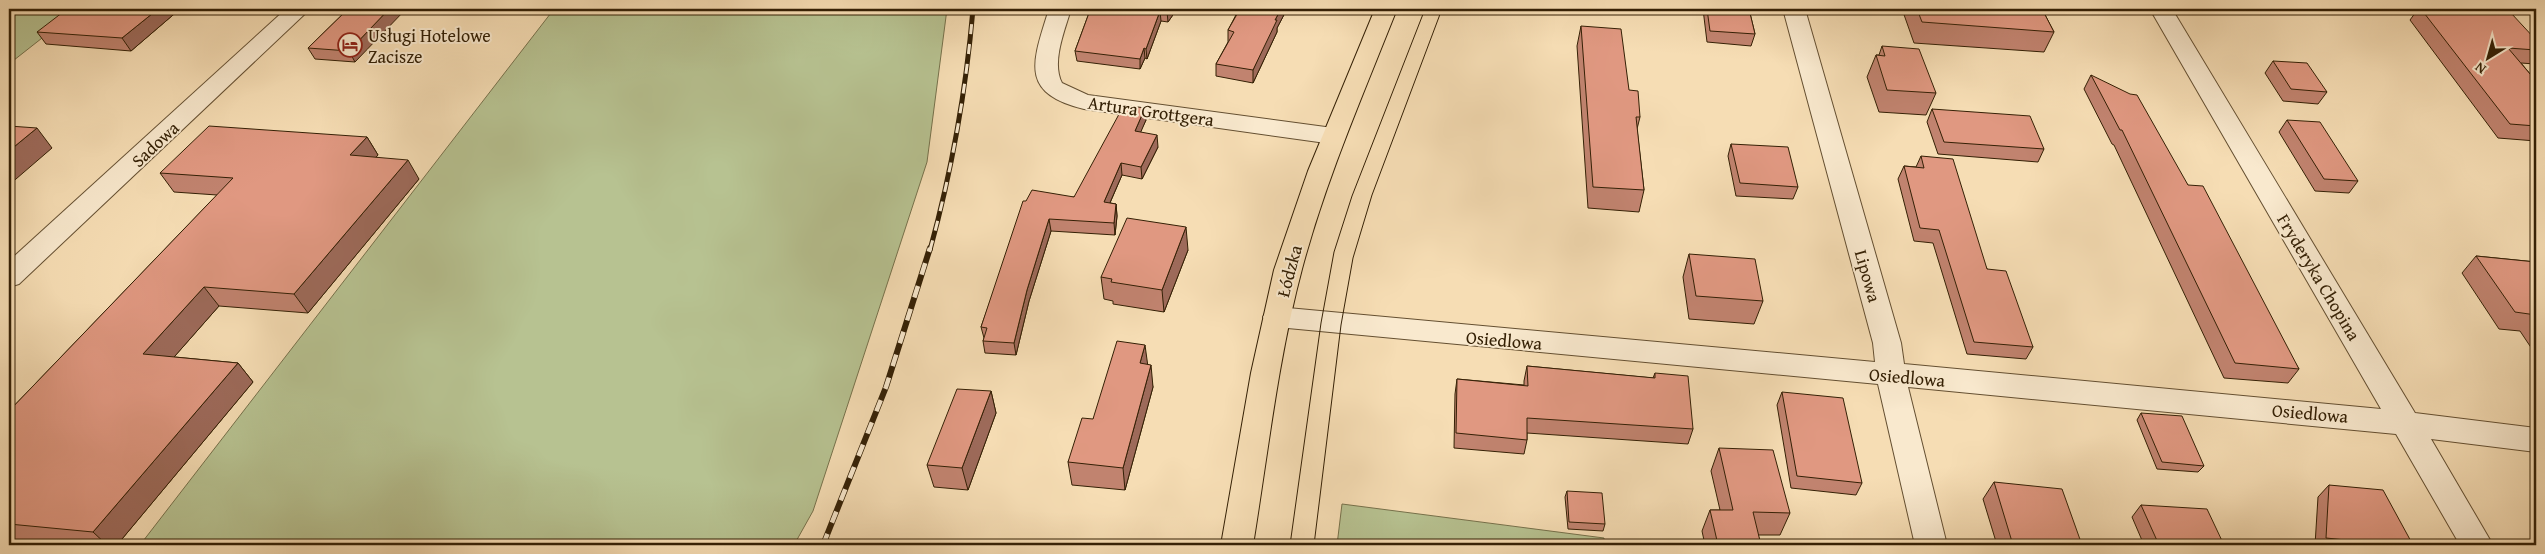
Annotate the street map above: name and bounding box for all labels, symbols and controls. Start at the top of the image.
place label: Usługi Hotelowe Zacisze [368,22,491,70]
hotel icon: Usługi Hotelowe Zacisze [337,32,363,58]
north arrow [2462,32,2512,82]
text: N [2470,57,2490,79]
street label: Artura Grottgera [1086,89,1216,133]
street label: Sadowa [125,114,185,173]
street label: Fryderyka Chopina [2270,208,2368,346]
street label: Łódzka [1269,241,1309,300]
street label: Lipowa [1848,247,1888,306]
street label: Osiedlowa [1465,323,1544,357]
street label: Osiedlowa [1868,360,1947,394]
street label: Osiedlowa [2271,396,2350,430]

